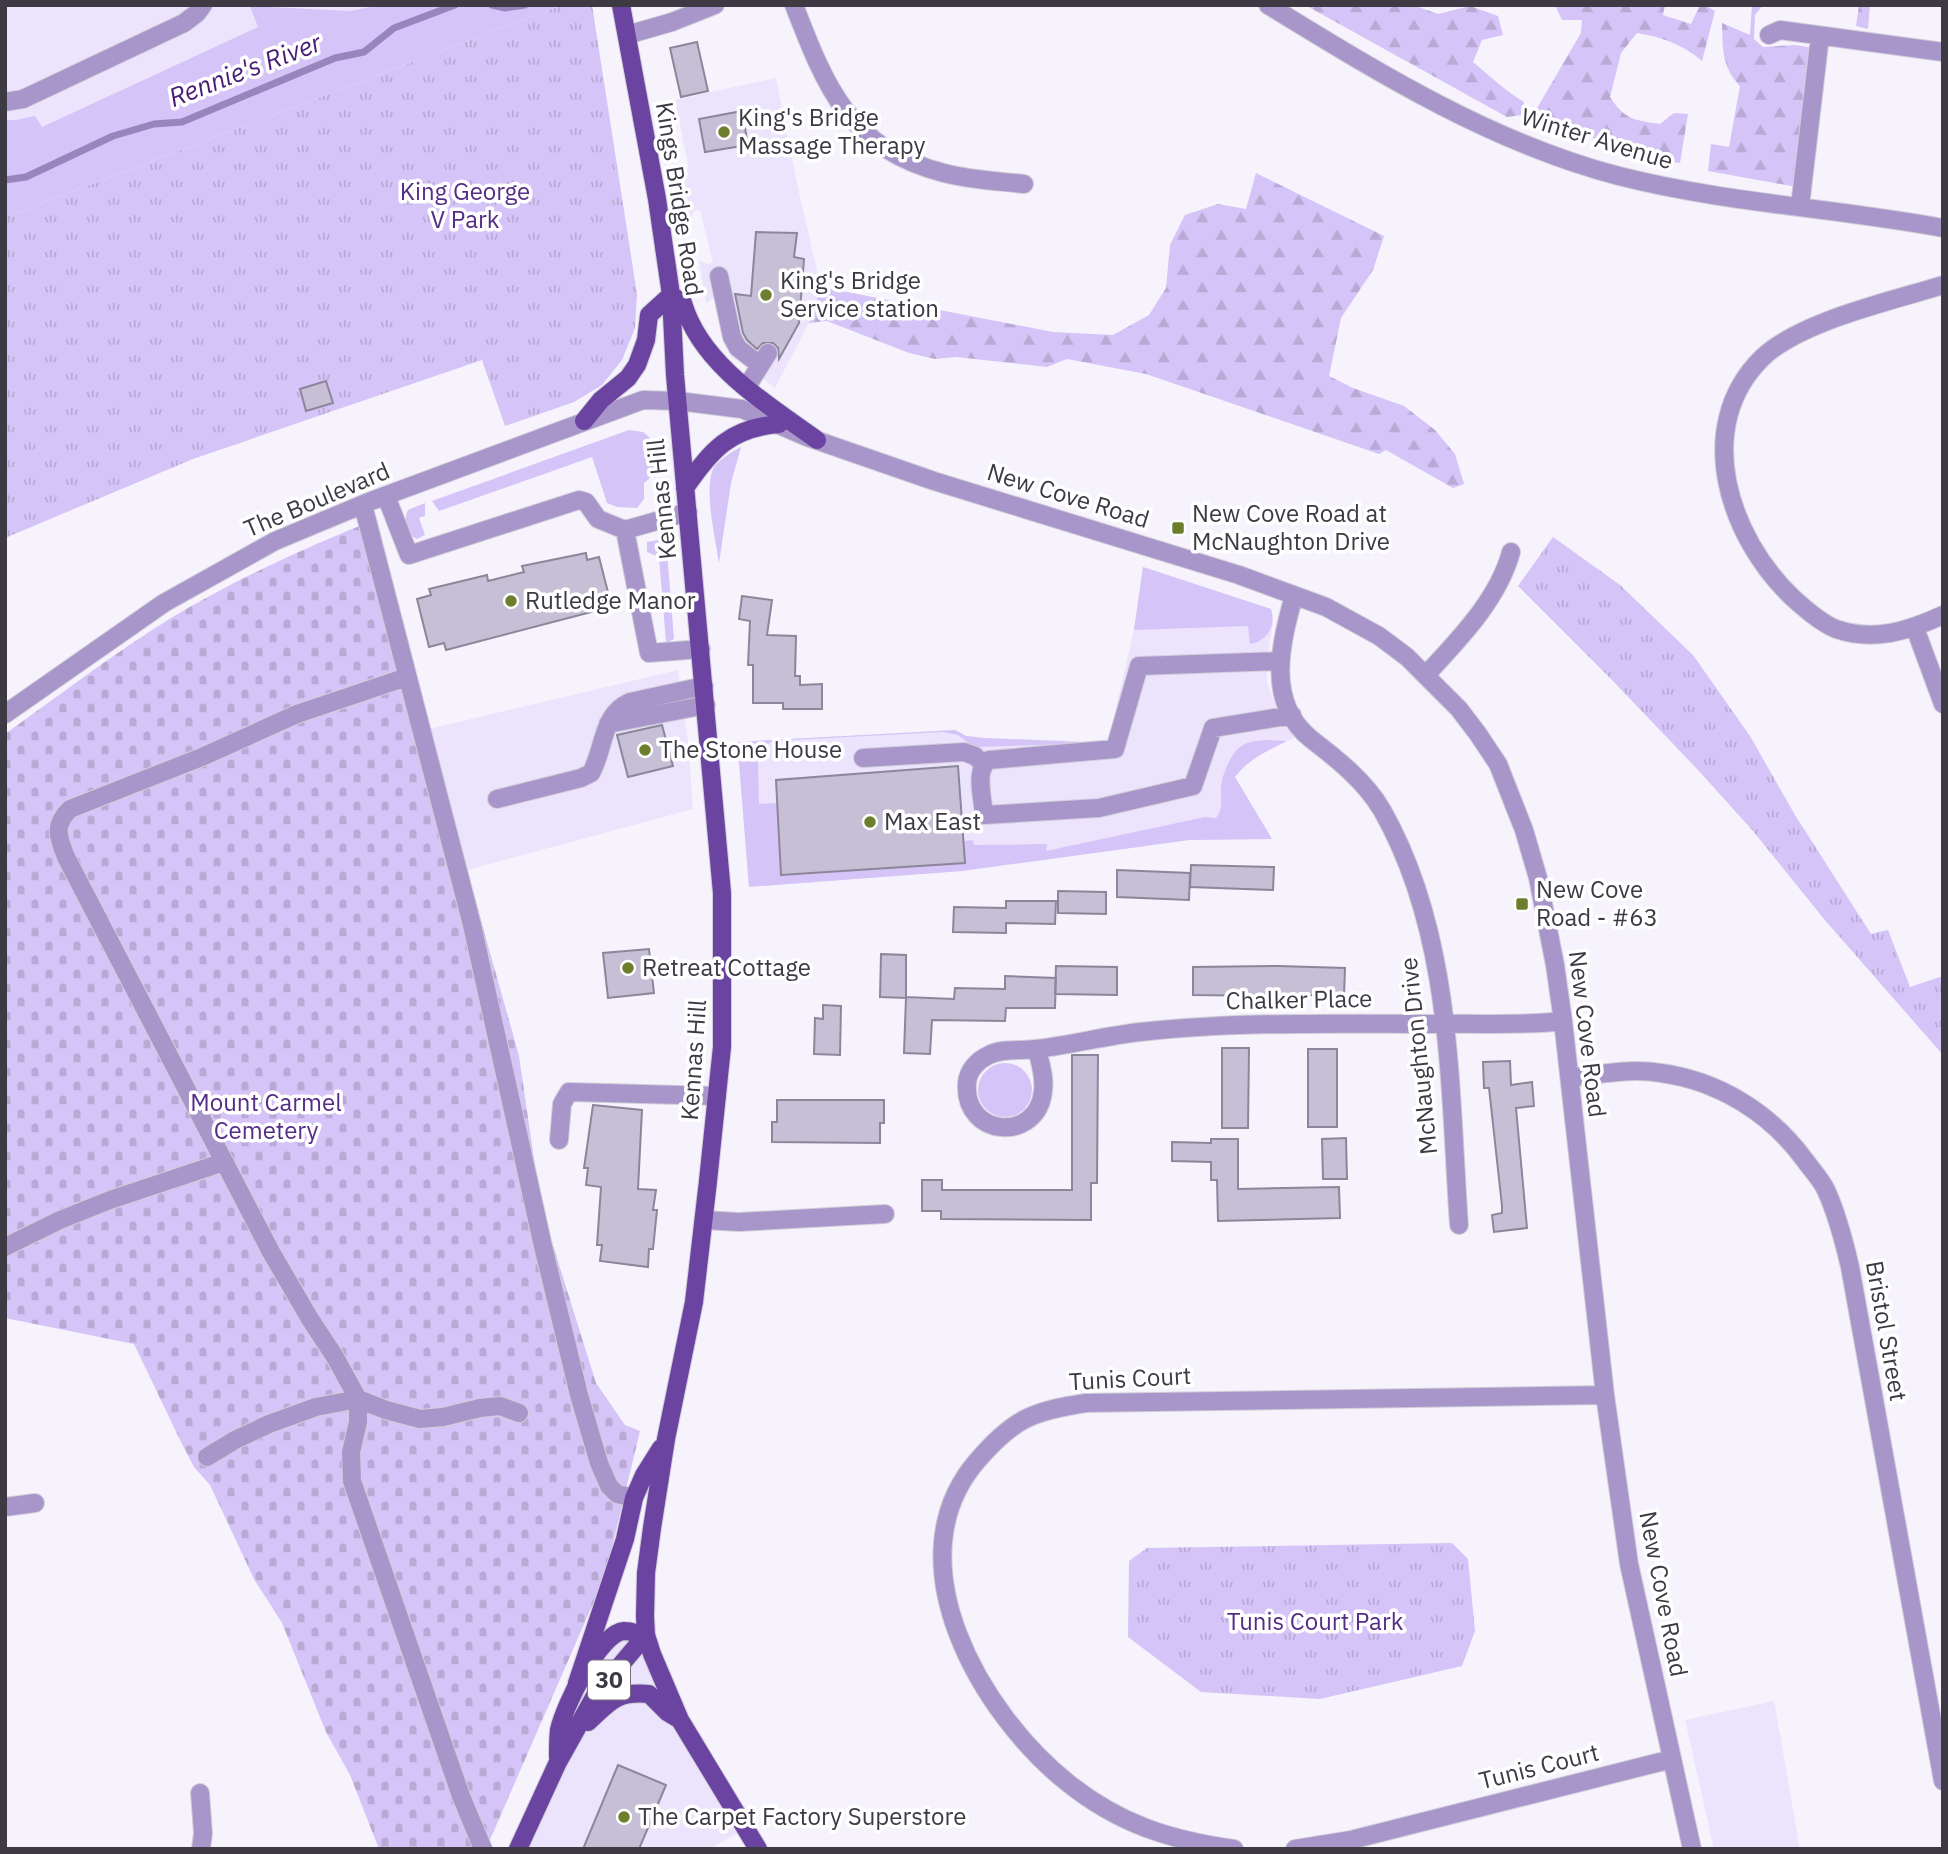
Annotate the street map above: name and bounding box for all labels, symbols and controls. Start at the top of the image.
water label: Rennie's River [164,24,327,114]
street label: Kings Bridge Road [649,100,711,298]
street label: Winter Avenue [1517,100,1677,176]
place label: King's Bridge Massage Therapy [738,101,926,161]
marker: King's Bridge Massage Therapy [716,124,732,140]
park label: King George V Park [400,175,530,235]
place label: King's Bridge Service station [780,264,939,324]
marker: King's Bridge Service station [758,287,774,303]
street label: Kennas Hill [639,437,683,561]
street label: The Boulevard [239,454,394,544]
street label: New Cove Road [983,455,1153,535]
place label: New Cove Road at McNaughton Drive [1192,497,1390,557]
marker: New Cove Road at McNaughton Drive [1170,520,1186,536]
place label: Rutledge Manor [525,584,696,616]
marker: Rutledge Manor [503,593,519,609]
place label: The Stone House [659,733,842,765]
marker: The Stone House [637,742,653,758]
place label: Max East [884,805,981,837]
marker: Max East [862,814,878,830]
place label: New Cove Road - #63 [1536,873,1658,933]
marker: New Cove Road - #63 [1514,896,1530,912]
street label: New Cove Road [1562,949,1614,1119]
place label: Retreat Cottage [642,951,811,983]
street label: McNaughton Drive [1392,956,1444,1156]
marker: Retreat Cottage [620,960,636,976]
street label: Chalker Place [1225,982,1373,1016]
street label: Kennas Hill [673,998,713,1121]
park label: Mount Carmel Cemetery [190,1086,342,1146]
street label: Bristol Street [1859,1258,1915,1403]
street label: Tunis Court [1068,1359,1192,1397]
street label: New Cove Road [1632,1508,1696,1679]
park label: Tunis Court Park [1227,1605,1404,1637]
road number: 30 [588,1660,630,1700]
street label: Tunis Court [1475,1736,1602,1796]
place label: The Carpet Factory Superstore [638,1800,966,1832]
marker: The Carpet Factory Superstore [616,1809,632,1825]

